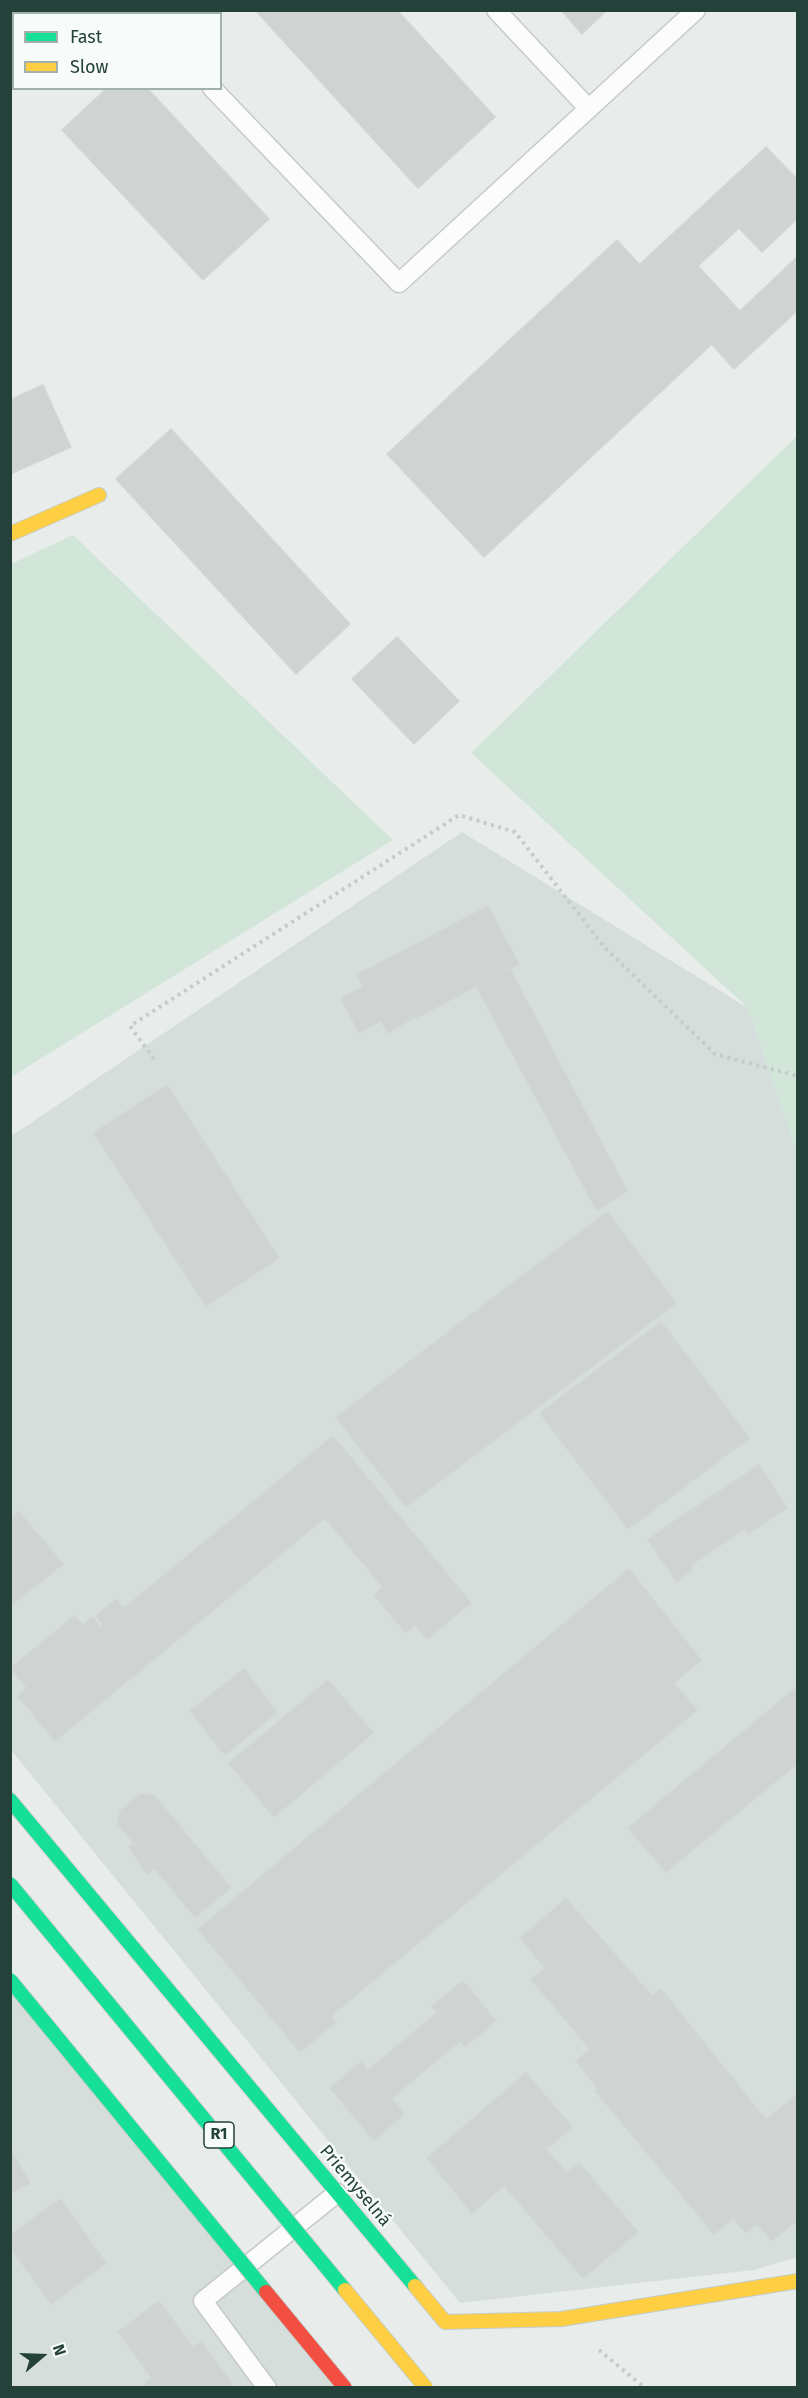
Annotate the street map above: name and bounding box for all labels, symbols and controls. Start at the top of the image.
legend [12,12,222,90]
text: Fast [70,26,102,48]
text: Slow [70,56,108,78]
road number: R1 [204,2122,234,2148]
street label: Priemyselná [315,2141,395,2231]
north arrow [12,2326,72,2386]
text: N [49,2342,70,2358]

